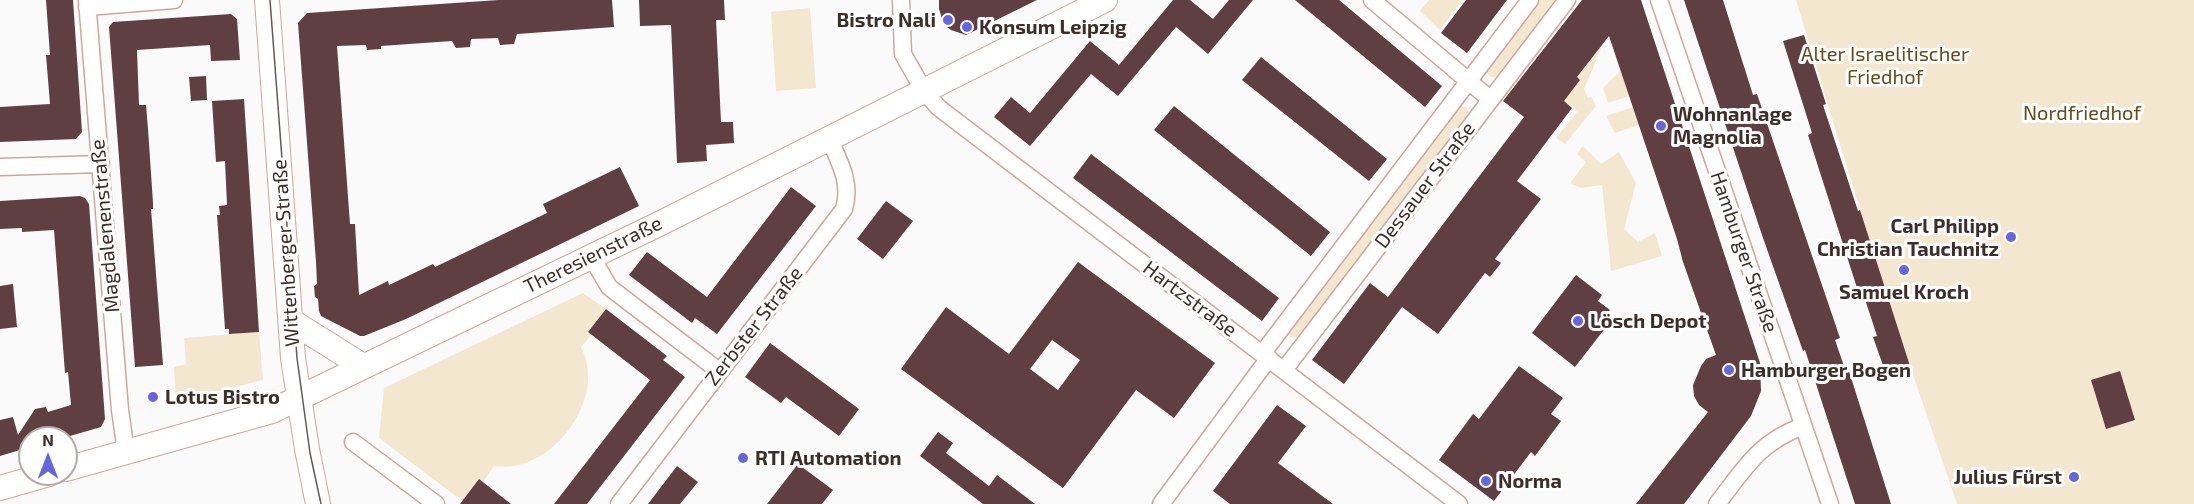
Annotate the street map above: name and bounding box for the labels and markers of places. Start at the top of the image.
place label: Bistro Nali [836,8,936,32]
marker: Bistro Nali [941,13,955,27]
place label: Konsum Leipzig [979,15,1127,39]
marker: Konsum Leipzig [960,20,974,34]
place label: Wohnanlage Magnolia [1673,102,1792,149]
marker: Wohnanlage Magnolia [1654,119,1668,133]
place label: Carl Philipp Christian Tauchnitz [1817,214,1999,261]
marker: Carl Philipp Christian Tauchnitz [2004,230,2018,244]
marker: Samuel Kroch [1897,263,1911,277]
place label: Samuel Kroch [1839,280,1969,304]
place label: Lösch Depot [1590,309,1707,333]
marker: Lösch Depot [1571,314,1585,328]
place label: Hamburger Bogen [1741,358,1911,382]
marker: Hamburger Bogen [1722,363,1736,377]
place label: Lotus Bistro [165,385,280,409]
marker: Lotus Bistro [146,390,160,404]
place label: RTI Automation [755,446,901,470]
marker: RTI Automation [736,451,750,465]
place label: Julius Fürst [1954,465,2062,489]
place label: Norma [1498,469,1562,493]
marker: Julius Fürst [2067,470,2081,484]
marker: Norma [1479,474,1493,488]

